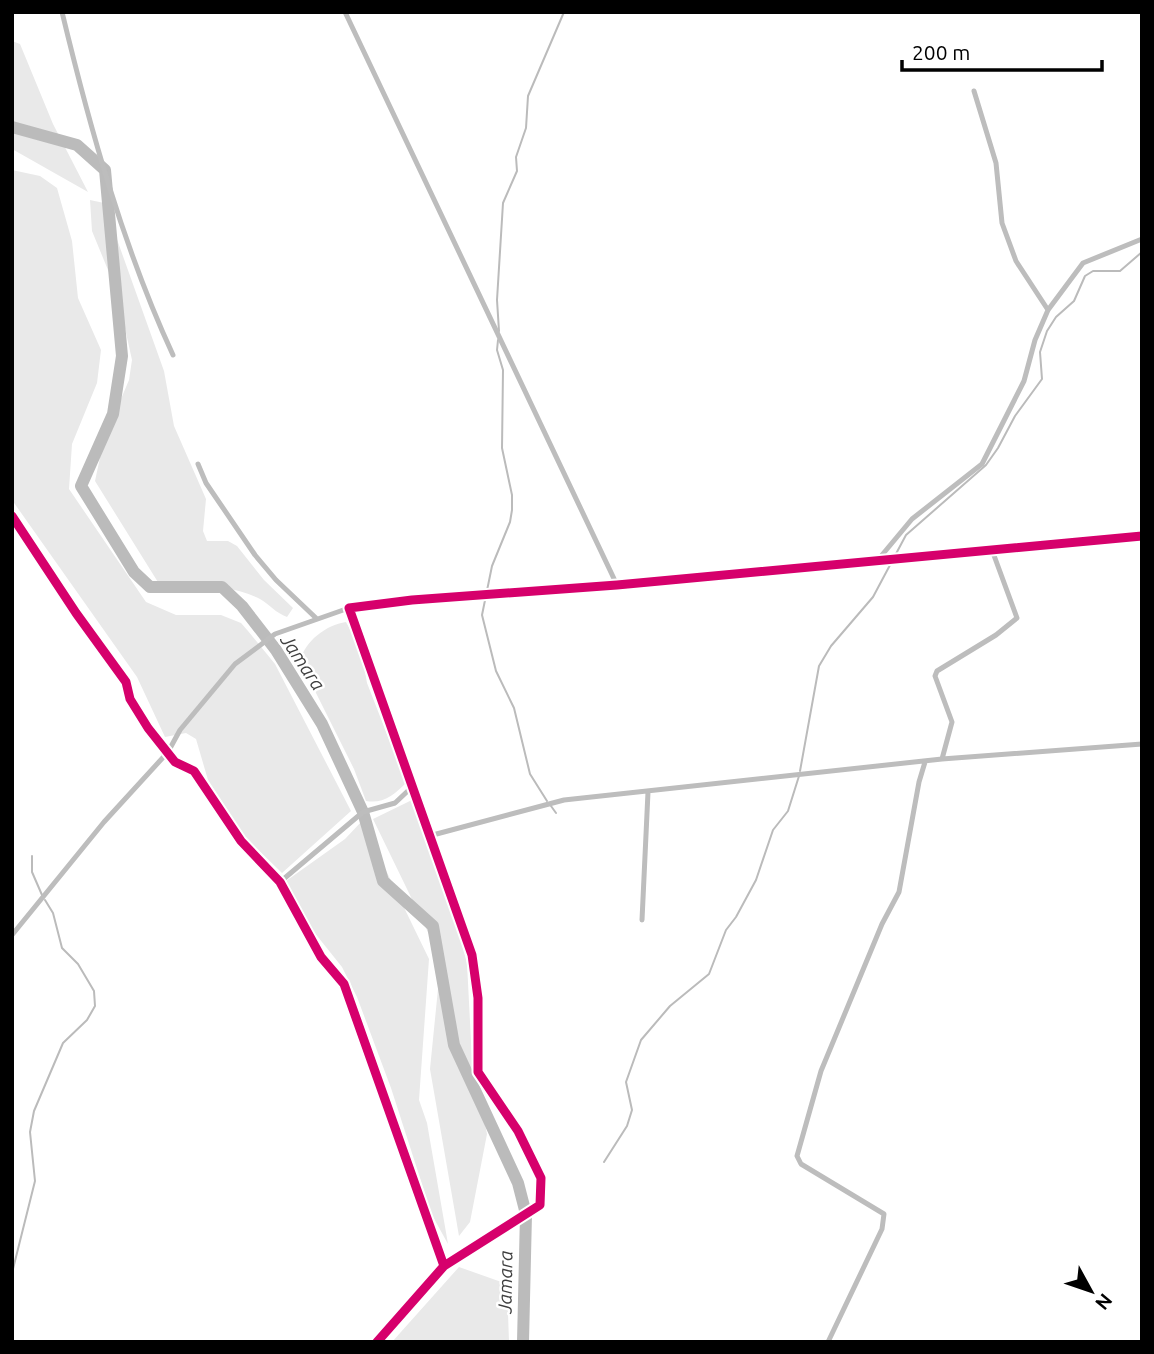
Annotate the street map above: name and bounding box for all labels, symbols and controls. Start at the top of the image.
scale bar [902,28,1102,72]
text: 200 m [912,40,970,64]
water label: Jamara [276,629,330,694]
water label: Jamara [493,1250,517,1315]
north arrow [1056,1256,1126,1326]
text: N [1091,1289,1117,1314]

